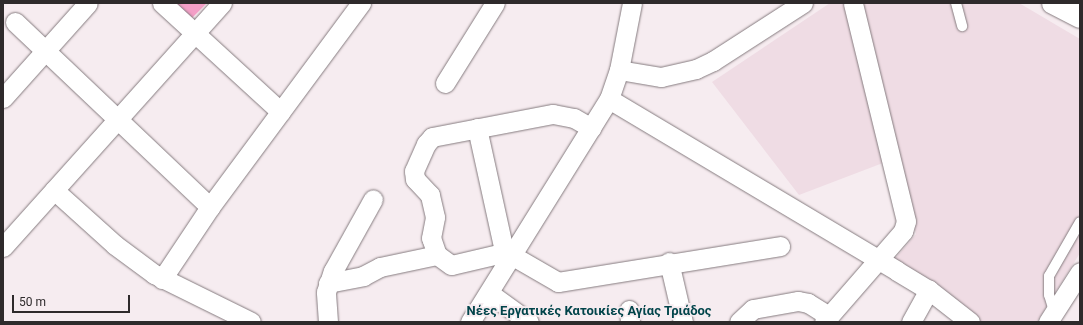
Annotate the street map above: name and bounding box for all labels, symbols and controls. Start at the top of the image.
scale bar [14,287,132,313]
text: 50 m [19,295,46,309]
district label: Νέες Εργατικές Κατοικίες Αγίας Τριάδος [466,303,712,319]

